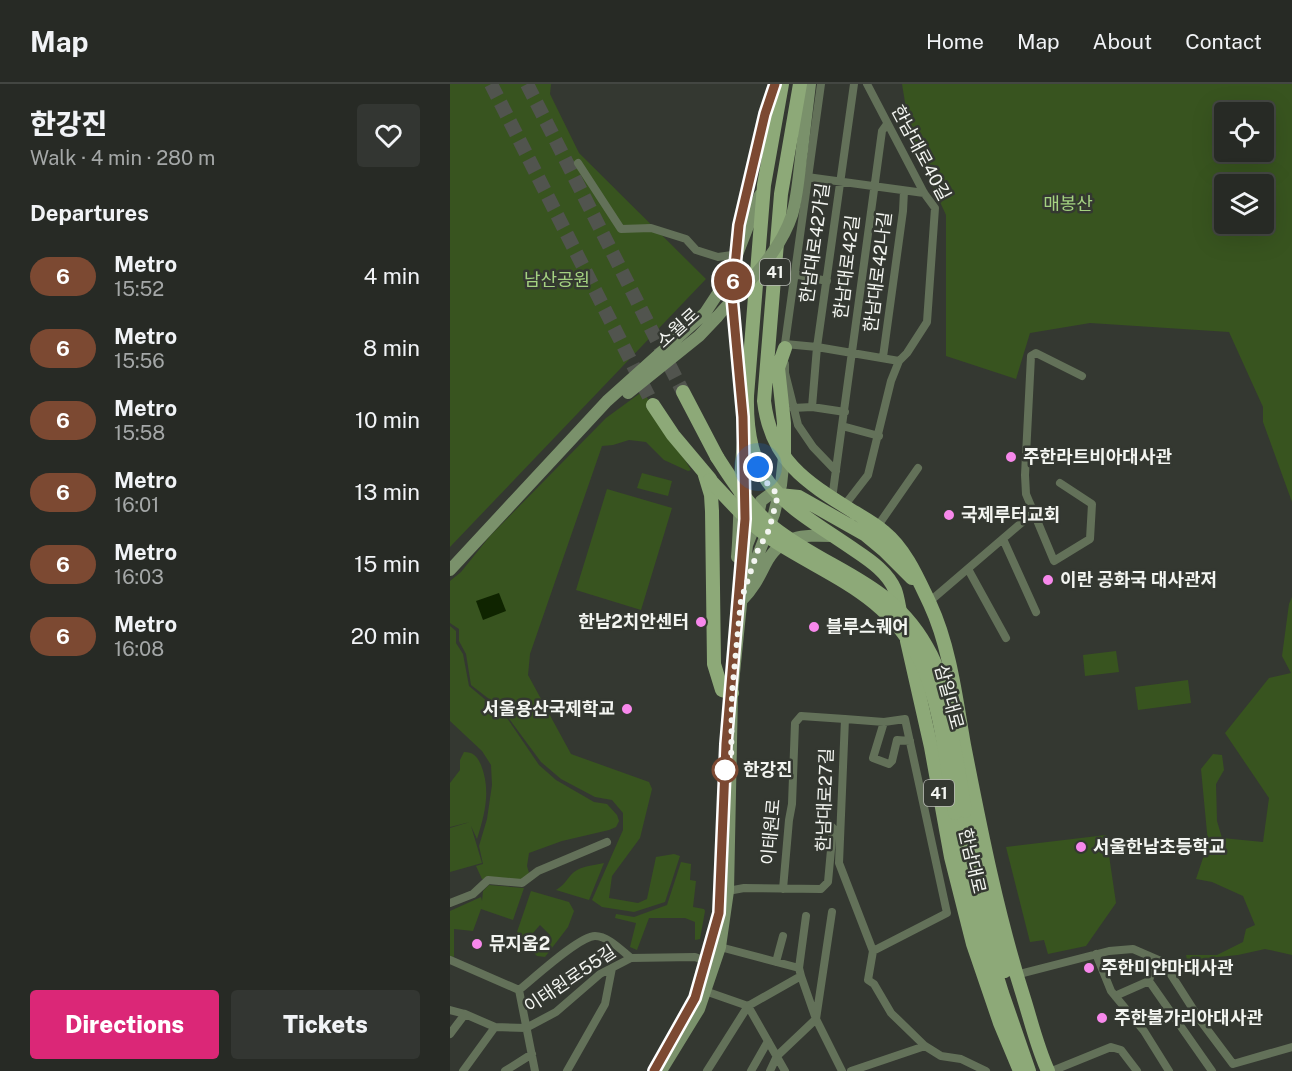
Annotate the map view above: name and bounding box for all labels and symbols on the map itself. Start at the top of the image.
street label: 한남대로40길 [887,101,955,204]
street label: 한남대로42가길 [796,181,833,305]
park label: 매봉산 [1043,193,1093,214]
street label: 한남대로42나길 [860,210,895,333]
street label: 한남대로42길 [830,214,863,320]
road number: 41 [760,259,790,285]
line badge: 6 [714,262,752,300]
park label: 남산공원 [524,269,590,290]
street label: 소월로 [652,303,703,352]
place label: 주한라트비아대사관 [1023,446,1172,467]
marker: 주한라트비아대사관 [1004,450,1018,464]
your location [743,452,773,482]
place label: 국제루터교회 [961,504,1060,525]
marker: 국제루터교회 [942,508,956,522]
place label: 이란 공화국 대사관저 [1060,569,1217,590]
marker: 이란 공화국 대사관저 [1041,573,1055,587]
place label: 한남2치안센터 [578,611,689,632]
marker: 한남2치안센터 [694,615,708,629]
place label: 블루스퀘어 [826,616,909,637]
marker: 블루스퀘어 [807,620,821,634]
street label: 삼일대로 [931,662,968,732]
place label: 서울용산국제학교 [483,698,615,719]
marker: 서울용산국제학교 [620,702,634,716]
street label: 한남대로27길 [812,747,837,852]
marker: 한강진 [712,757,738,783]
place label: 한강진 [743,759,793,780]
road number: 41 [924,780,954,806]
street label: 이태원로 [757,798,784,866]
street label: 한남대로 [955,826,990,896]
place label: 서울한남초등학교 [1093,836,1225,857]
marker: 서울한남초등학교 [1074,840,1088,854]
place label: 뮤지움2 [489,933,550,954]
marker: 뮤지움2 [470,937,484,951]
street label: 이태원로55길 [520,940,619,1017]
place label: 주한미얀마대사관 [1101,957,1234,978]
marker: 주한미얀마대사관 [1082,961,1096,975]
place label: 주한불가리아대사관 [1114,1007,1263,1028]
marker: 주한불가리아대사관 [1095,1011,1109,1025]

